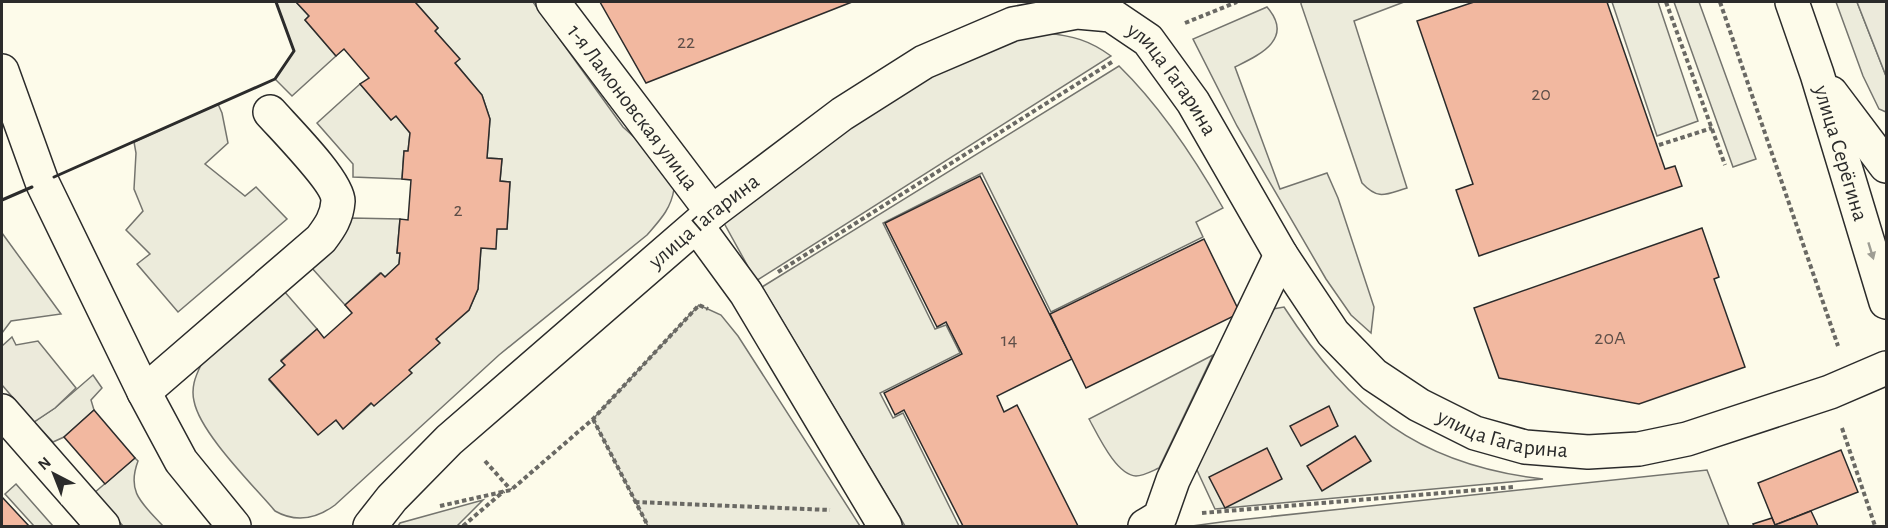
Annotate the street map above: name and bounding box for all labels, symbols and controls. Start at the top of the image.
street label: улица Гагарина [1123,18,1221,139]
street label: 1-я Ламоновская улица [563,20,702,194]
house number: 22 [677,32,695,52]
street label: улица Серёгина [1810,82,1872,224]
house number: 20 [1531,84,1551,104]
street label: улица Гагарина [644,170,763,273]
house number: 2 [453,200,463,220]
one-way arrow [1867,242,1876,260]
house number: 20А [1594,328,1626,348]
house number: 14 [1001,330,1017,350]
street label: улица Гагарина [1433,405,1569,461]
north arrow [24,444,84,504]
text: N [35,454,54,473]

